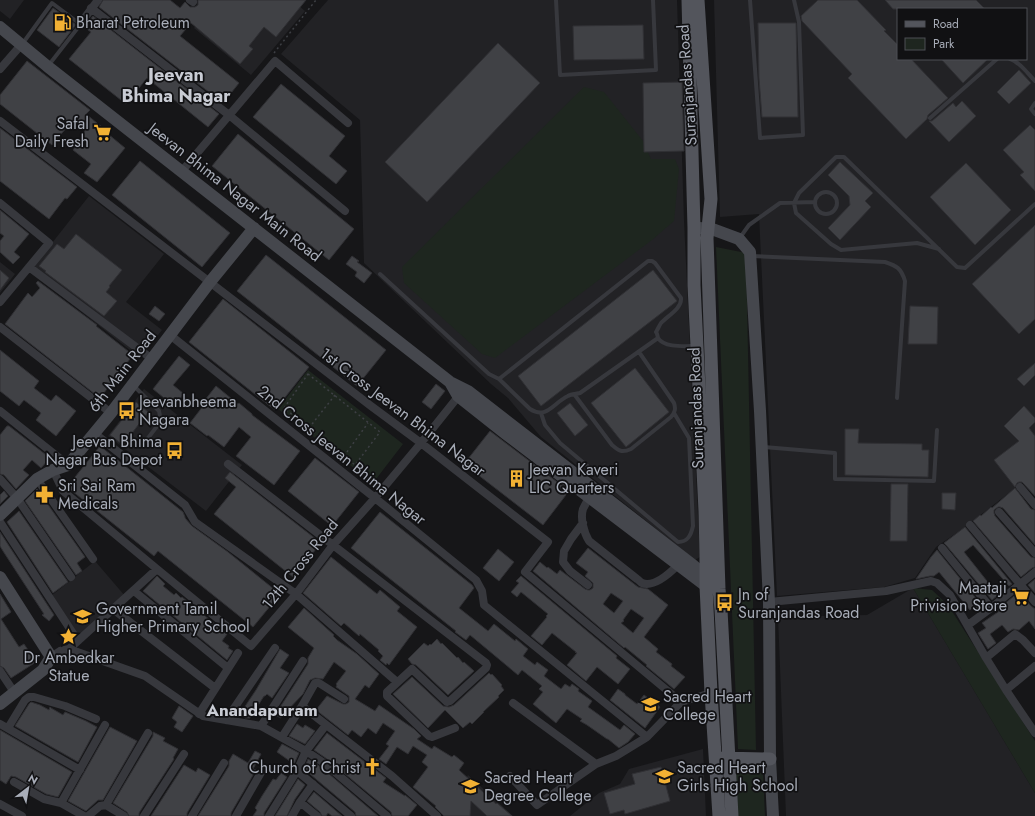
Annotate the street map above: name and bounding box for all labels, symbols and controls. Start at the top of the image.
legend [897,8,1027,60]
place label: Bharat Petroleum [76,11,190,34]
fuel station icon: Bharat Petroleum [53,12,73,32]
text: Road [933,15,959,33]
street label: Suranjandas Road [671,24,703,146]
text: Park [933,35,955,53]
district label: Jeevan Bhima Nagar [121,62,231,109]
place label: Safal Daily Fresh [15,112,89,153]
street label: Jeevan Bhima Nagar Main Road [142,116,326,267]
supermarket icon: Safal Daily Fresh [92,122,112,142]
street label: 6th Main Road [83,325,161,417]
street label: 1st Cross Jeevan Bhima Nagar [315,342,491,482]
street label: Suranjandas Road [682,347,710,469]
street label: 2nd Cross Jeevan Bhima Nagar [253,380,432,531]
place label: Jeevanbheema Nagara [137,390,236,431]
bus stop icon: Jeevanbheema Nagara [116,400,136,420]
place label: Jeevan Bhima Nagar Bus Depot [45,430,162,471]
bus stop icon: Jeevan Bhima Nagar Bus Depot [165,440,185,460]
place label: Jeevan Kaveri LIC Quarters [527,458,618,499]
building icon: Jeevan Kaveri LIC Quarters [506,468,526,488]
place label: Sri Sai Ram Medicals [58,474,136,515]
pharmacy icon: Sri Sai Ram Medicals [35,484,55,504]
street label: 12th Cross Road [256,514,344,614]
place label: Maataji Privision Store [910,576,1007,617]
place label: Jn of Suranjandas Road [736,583,859,624]
supermarket icon: Maataji Privision Store [1010,586,1030,606]
bus stop icon: Jn of Suranjandas Road [715,593,735,613]
place label: Government Tamil Higher Primary School [96,597,250,638]
school or university icon: Government Tamil Higher Primary School [73,607,93,627]
place icon: Dr Ambedkar Statue [59,626,79,646]
place label: Dr Ambedkar Statue [24,646,115,687]
place label: Sacred Heart College [663,685,751,726]
school or university icon: Sacred Heart College [640,695,660,715]
district label: Anandapuram [205,698,318,722]
place label: Church of Christ [249,756,360,779]
place label: Sacred Heart Girls High School [677,756,798,797]
church icon: Church of Christ [363,757,383,777]
place label: Sacred Heart Degree College [484,766,591,807]
school or university icon: Sacred Heart Girls High School [654,766,674,786]
north arrow [8,768,48,808]
text: N [25,770,41,789]
school or university icon: Sacred Heart Degree College [461,776,481,796]

